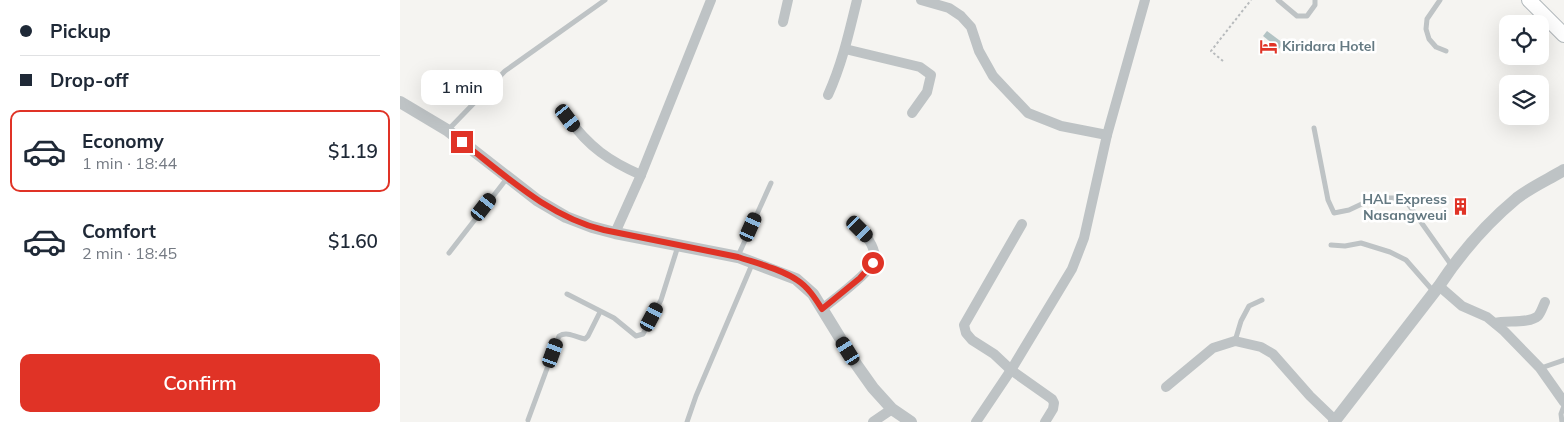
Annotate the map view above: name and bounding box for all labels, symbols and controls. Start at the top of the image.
map controls [1499,15,1549,125]
button: locate [1499,15,1549,65]
text: Pickup [50,19,111,43]
hotel icon: Kiridara Hotel [1258,36,1278,56]
place label: Kiridara Hotel [1282,37,1375,55]
text: Drop-off [50,68,128,92]
callout: 1 min [421,70,503,104]
button: layers [1499,75,1549,125]
text: 1 min [441,77,483,97]
car [552,102,583,134]
icon: car [22,129,67,174]
text: Economy [82,129,164,153]
route end [451,131,473,153]
text: $1.19 [328,139,378,163]
text: 1 min · 18:44 [82,153,177,173]
place label: HAL Express Nasangweui [1362,190,1447,224]
car [468,191,499,223]
building icon: HAL Express Nasangweui [1451,197,1471,217]
car [738,210,763,244]
car [844,213,875,245]
icon: car [22,219,67,264]
text: Comfort [82,219,156,243]
text: $1.60 [328,229,378,253]
text: 2 min · 18:45 [82,243,177,263]
route start [862,252,884,274]
car [638,300,665,334]
car [833,334,862,368]
car [540,336,565,370]
button: Confirm [20,354,380,412]

